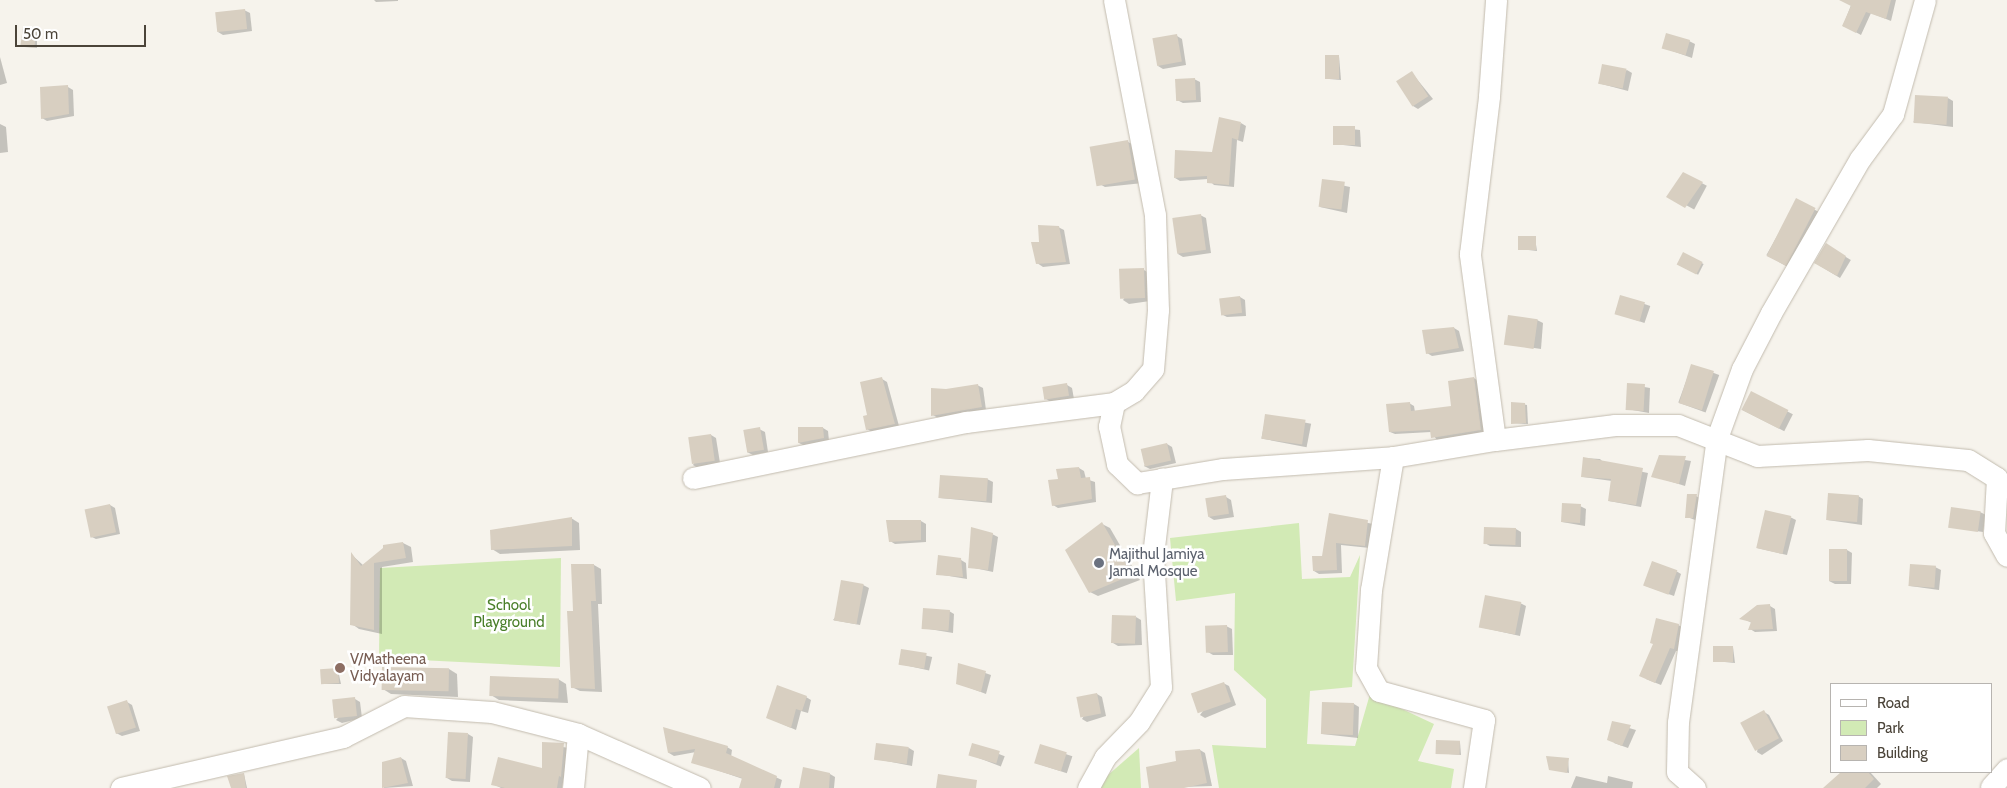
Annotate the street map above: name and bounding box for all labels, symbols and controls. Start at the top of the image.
scale bar [18,15,149,47]
text: 50 m [23,25,58,43]
place label: Majithul Jamiya Jamal Mosque [1109,545,1205,580]
marker: Majithul Jamiya Jamal Mosque [1093,557,1105,569]
park label: School Playground [473,596,545,631]
place label: V/Matheena Vidyalayam [350,650,426,685]
marker: V/Matheena Vidyalayam [334,662,346,674]
legend [1830,683,1992,773]
text: Road [1877,694,1910,712]
text: Park [1877,719,1904,737]
text: Building [1877,744,1928,762]

